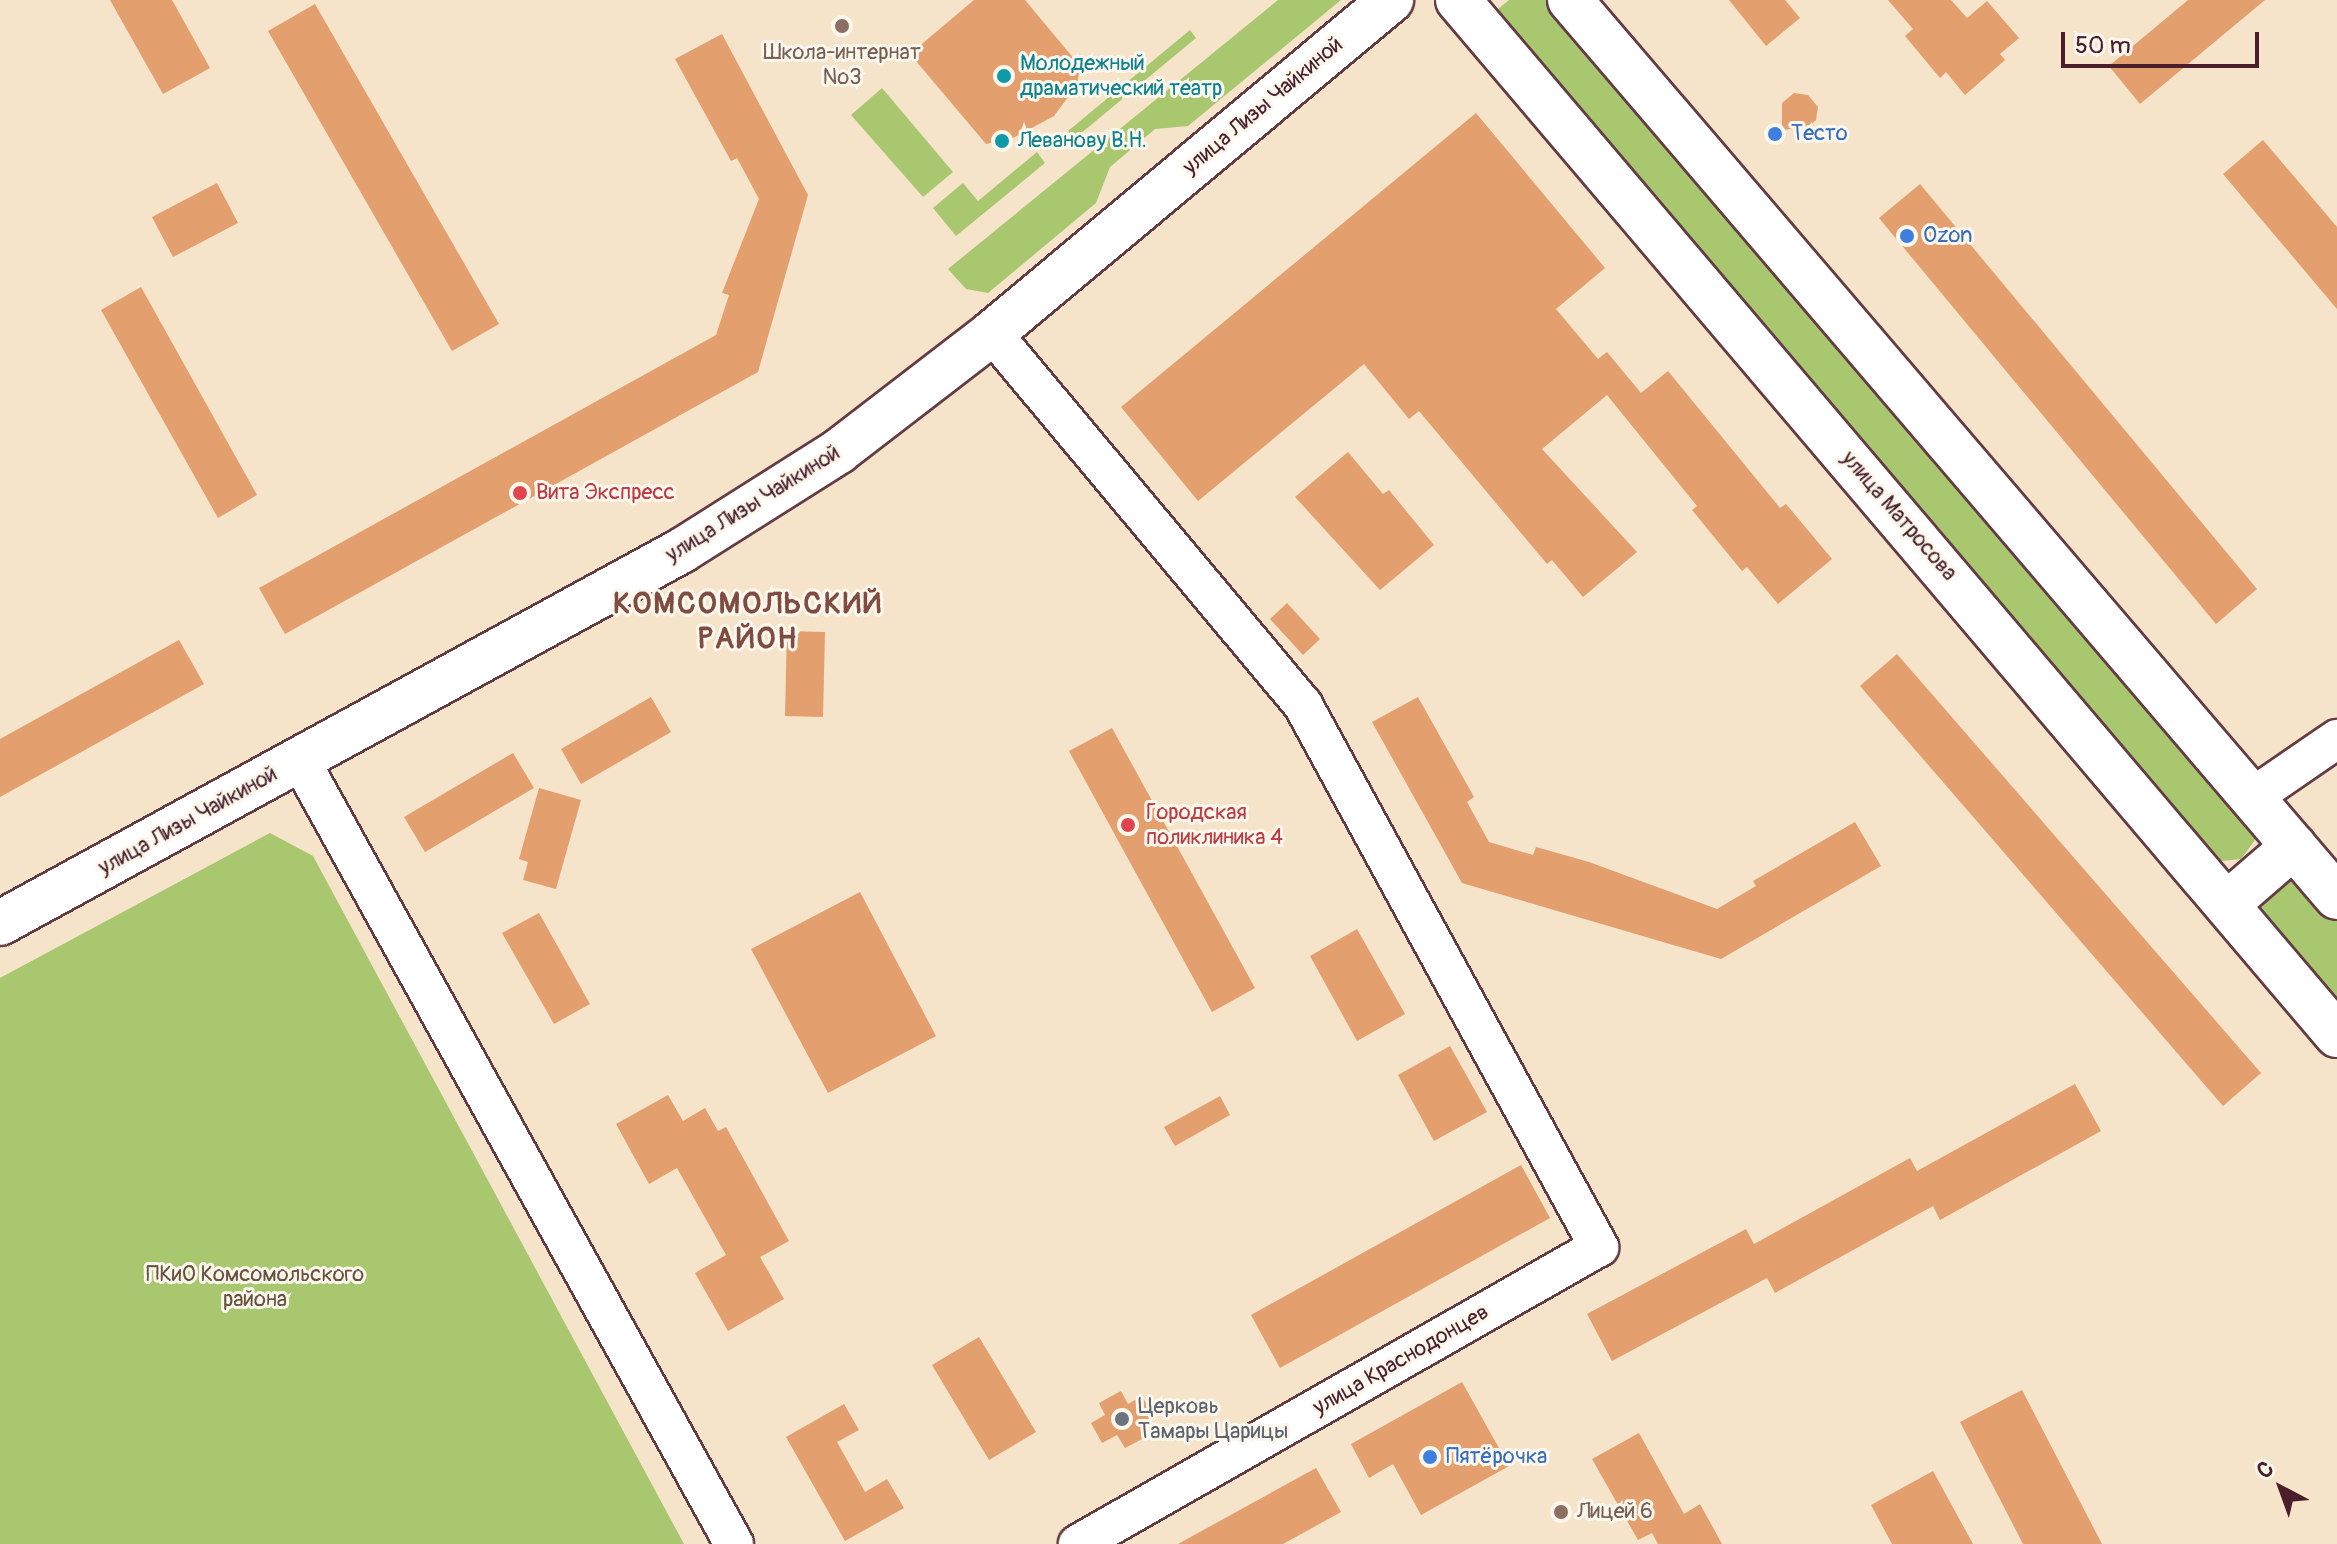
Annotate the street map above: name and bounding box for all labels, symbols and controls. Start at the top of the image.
scale bar [2065,16,2263,66]
marker: Школа-интернат №3 [833,17,851,35]
street label: улица Лизы Чайкиной [1178,31,1348,181]
text: 50 m [2075,31,2131,60]
place label: Школа-интернат №3 [763,39,921,90]
place label: Молодежный драматический театр [1020,50,1222,102]
marker: Молодежный драматический театр [995,67,1013,85]
place label: Тесто [1791,121,1848,147]
marker: Тесто [1766,125,1784,143]
place label: Леванову В.Н. [1018,128,1147,154]
marker: Леванову В.Н. [993,132,1011,150]
place label: Ozon [1923,223,1972,249]
marker: Ozon [1898,227,1916,245]
street label: улица Лизы Чайкиной [661,440,845,568]
street label: улица Матросова [1836,446,1962,586]
place label: Вита Экспресс [536,480,675,506]
marker: Вита Экспресс [511,484,529,502]
district label: КОМСОМОЛЬСКИЙ РАЙОН [613,586,883,656]
street label: улица Лизы Чайкиной [94,761,282,881]
place label: Городская поликлиника 4 [1146,799,1283,850]
marker: Городская поликлиника 4 [1117,814,1139,836]
park label: ПКиО Комсомольского района [146,1261,364,1312]
street label: улица Краснодонцев [1309,1299,1493,1421]
place label: Церковь Тамары Царицы [1138,1393,1288,1444]
marker: Церковь Тамары Царицы [1113,1410,1131,1428]
place label: Пятёрочка [1446,1444,1547,1470]
marker: Пятёрочка [1421,1448,1439,1466]
north arrow [2241,1448,2321,1528]
text: С [2251,1455,2280,1485]
place label: Лицей 6 [1577,1499,1653,1525]
marker: Лицей 6 [1552,1503,1570,1521]

